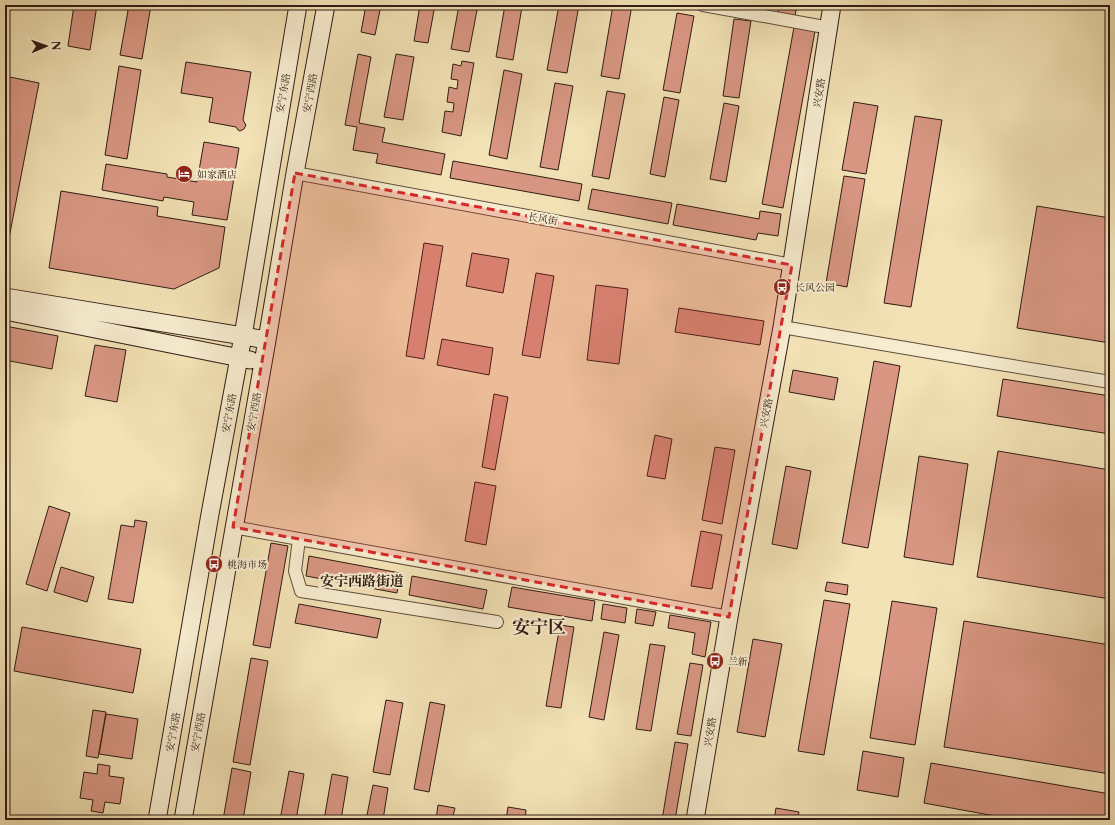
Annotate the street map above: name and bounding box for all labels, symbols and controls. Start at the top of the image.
north arrow [26,26,66,66]
text: N [49,41,63,51]
street label: 安宁东路 [273,72,293,114]
street label: 安宁西路 [300,72,320,114]
street label: 兴安路 [810,77,828,109]
hotel icon: 如家酒店 [174,164,194,184]
place label: 如家酒店 [197,168,237,181]
street label: 长风街 [527,210,559,228]
bus stop icon: 长风公园 [772,277,792,297]
place label: 长风公园 [795,281,835,294]
street label: 安宁西路 [244,391,264,433]
street label: 安宁东路 [219,392,239,434]
street label: 兴安路 [757,397,775,429]
bus stop icon: 桃海市场 [204,554,224,574]
place label: 桃海市场 [227,558,267,571]
district label: 安宁西路街道 [320,572,404,590]
district label: 安宁区 [512,616,566,638]
bus stop icon: 兰新 [705,651,725,671]
place label: 兰新 [728,655,748,668]
street label: 安宁东路 [163,711,183,753]
street label: 安宁西路 [188,711,208,753]
street label: 兴安路 [701,716,719,748]

